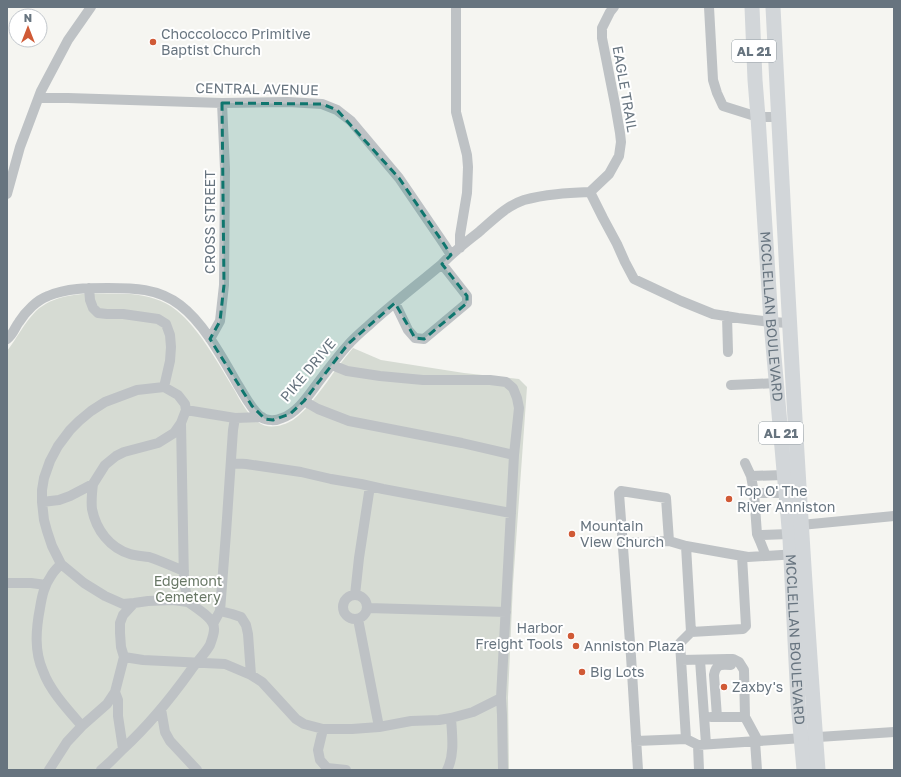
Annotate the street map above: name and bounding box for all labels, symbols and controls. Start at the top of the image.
north arrow [8,8,48,48]
text: N [24,11,32,24]
place label: Choccolocco Primitive Baptist Church [161,25,311,58]
marker: Choccolocco Primitive Baptist Church [148,37,158,47]
road number: AL 21 [732,40,776,62]
street label: EAGLE TRAIL [610,44,641,133]
street label: CENTRAL AVENUE [195,79,319,98]
street label: CROSS STREET [201,170,218,274]
street label: MCCLELLAN BOULEVARD [757,231,787,402]
street label: PIKE DRIVE [276,335,339,405]
road number: AL 21 [759,422,803,444]
place label: Top O' The River Anniston [737,482,835,515]
marker: Top O' The River Anniston [724,494,734,504]
place label: Mountain View Church [580,517,664,550]
marker: Mountain View Church [567,529,577,539]
street label: MCCLELLAN BOULEVARD [783,554,809,726]
park label: Edgemont Cemetery [154,572,222,605]
place label: Harbor Freight Tools [475,619,564,652]
marker: Harbor Freight Tools [566,631,576,641]
place label: Anniston Plaza [584,637,685,654]
marker: Anniston Plaza [571,641,581,651]
place label: Big Lots [590,663,645,680]
marker: Big Lots [577,667,587,677]
place label: Zaxby's [732,678,783,695]
marker: Zaxby's [719,682,729,692]

